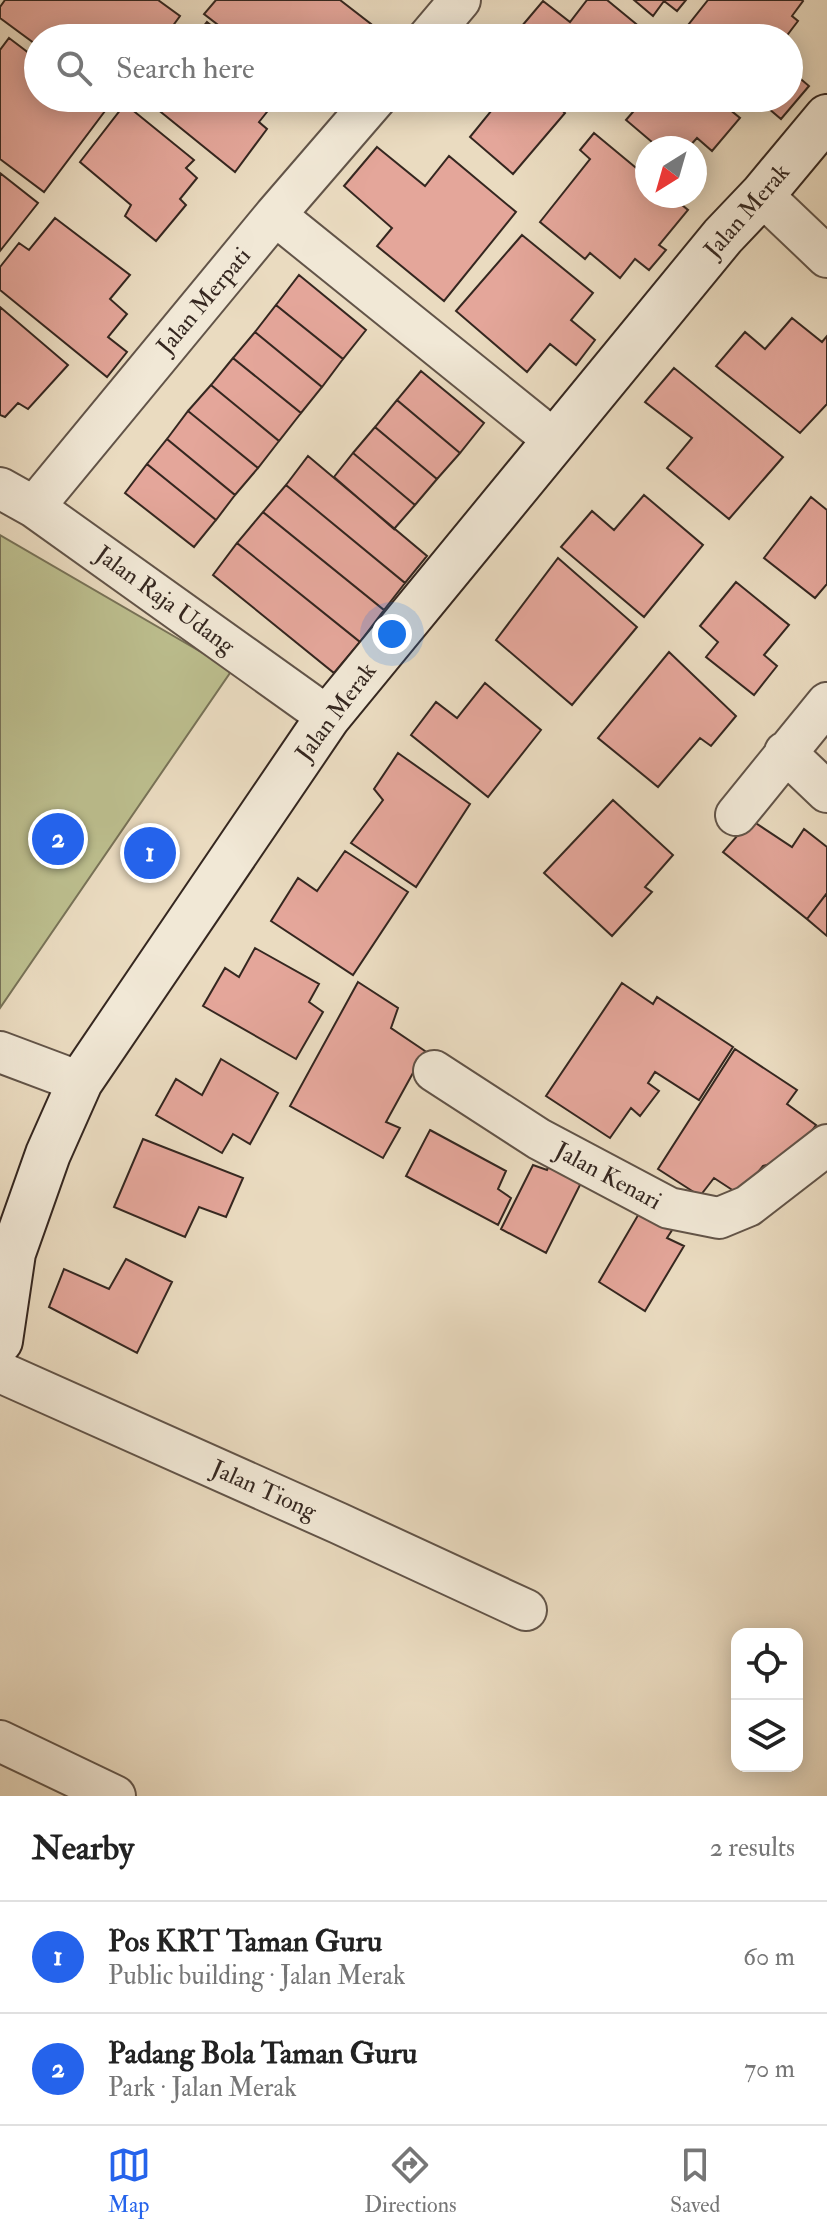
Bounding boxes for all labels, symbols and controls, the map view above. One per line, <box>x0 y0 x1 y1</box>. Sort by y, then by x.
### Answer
search box <box>24 24 803 112</box>
icon: search <box>52 46 96 90</box>
text: Search here <box>116 50 255 87</box>
north arrow <box>635 136 707 208</box>
street label: Jalan Merak <box>697 157 797 266</box>
street label: Jalan Merpati <box>150 241 258 362</box>
street label: Jalan Raja Udang <box>88 538 242 662</box>
your location <box>372 614 412 654</box>
street label: Jalan Merak <box>288 656 383 768</box>
pin: 2 <box>32 809 84 869</box>
pin: 1 <box>124 823 176 883</box>
street label: Jalan Kenari <box>548 1134 667 1217</box>
street label: Jalan Tiong <box>206 1453 323 1527</box>
map controls <box>731 1628 803 1772</box>
button: locate <box>731 1628 803 1700</box>
button: layers <box>731 1700 803 1772</box>
text: Nearby <box>32 1827 134 1870</box>
text: 2 results <box>710 1832 795 1864</box>
text: Pos KRT Taman Guru <box>108 1923 382 1960</box>
text: 1 <box>53 1941 63 1973</box>
text: 60 m <box>743 1941 795 1973</box>
text: Public building · Jalan Merak <box>108 1960 405 1992</box>
text: Padang Bola Taman Guru <box>108 2035 417 2072</box>
text: 2 <box>51 2053 65 2085</box>
text: 70 m <box>744 2053 795 2085</box>
text: Park · Jalan Merak <box>108 2072 297 2104</box>
tab: Map <box>107 2143 151 2219</box>
tab: Directions <box>364 2143 457 2219</box>
tab: Saved <box>670 2143 720 2219</box>

